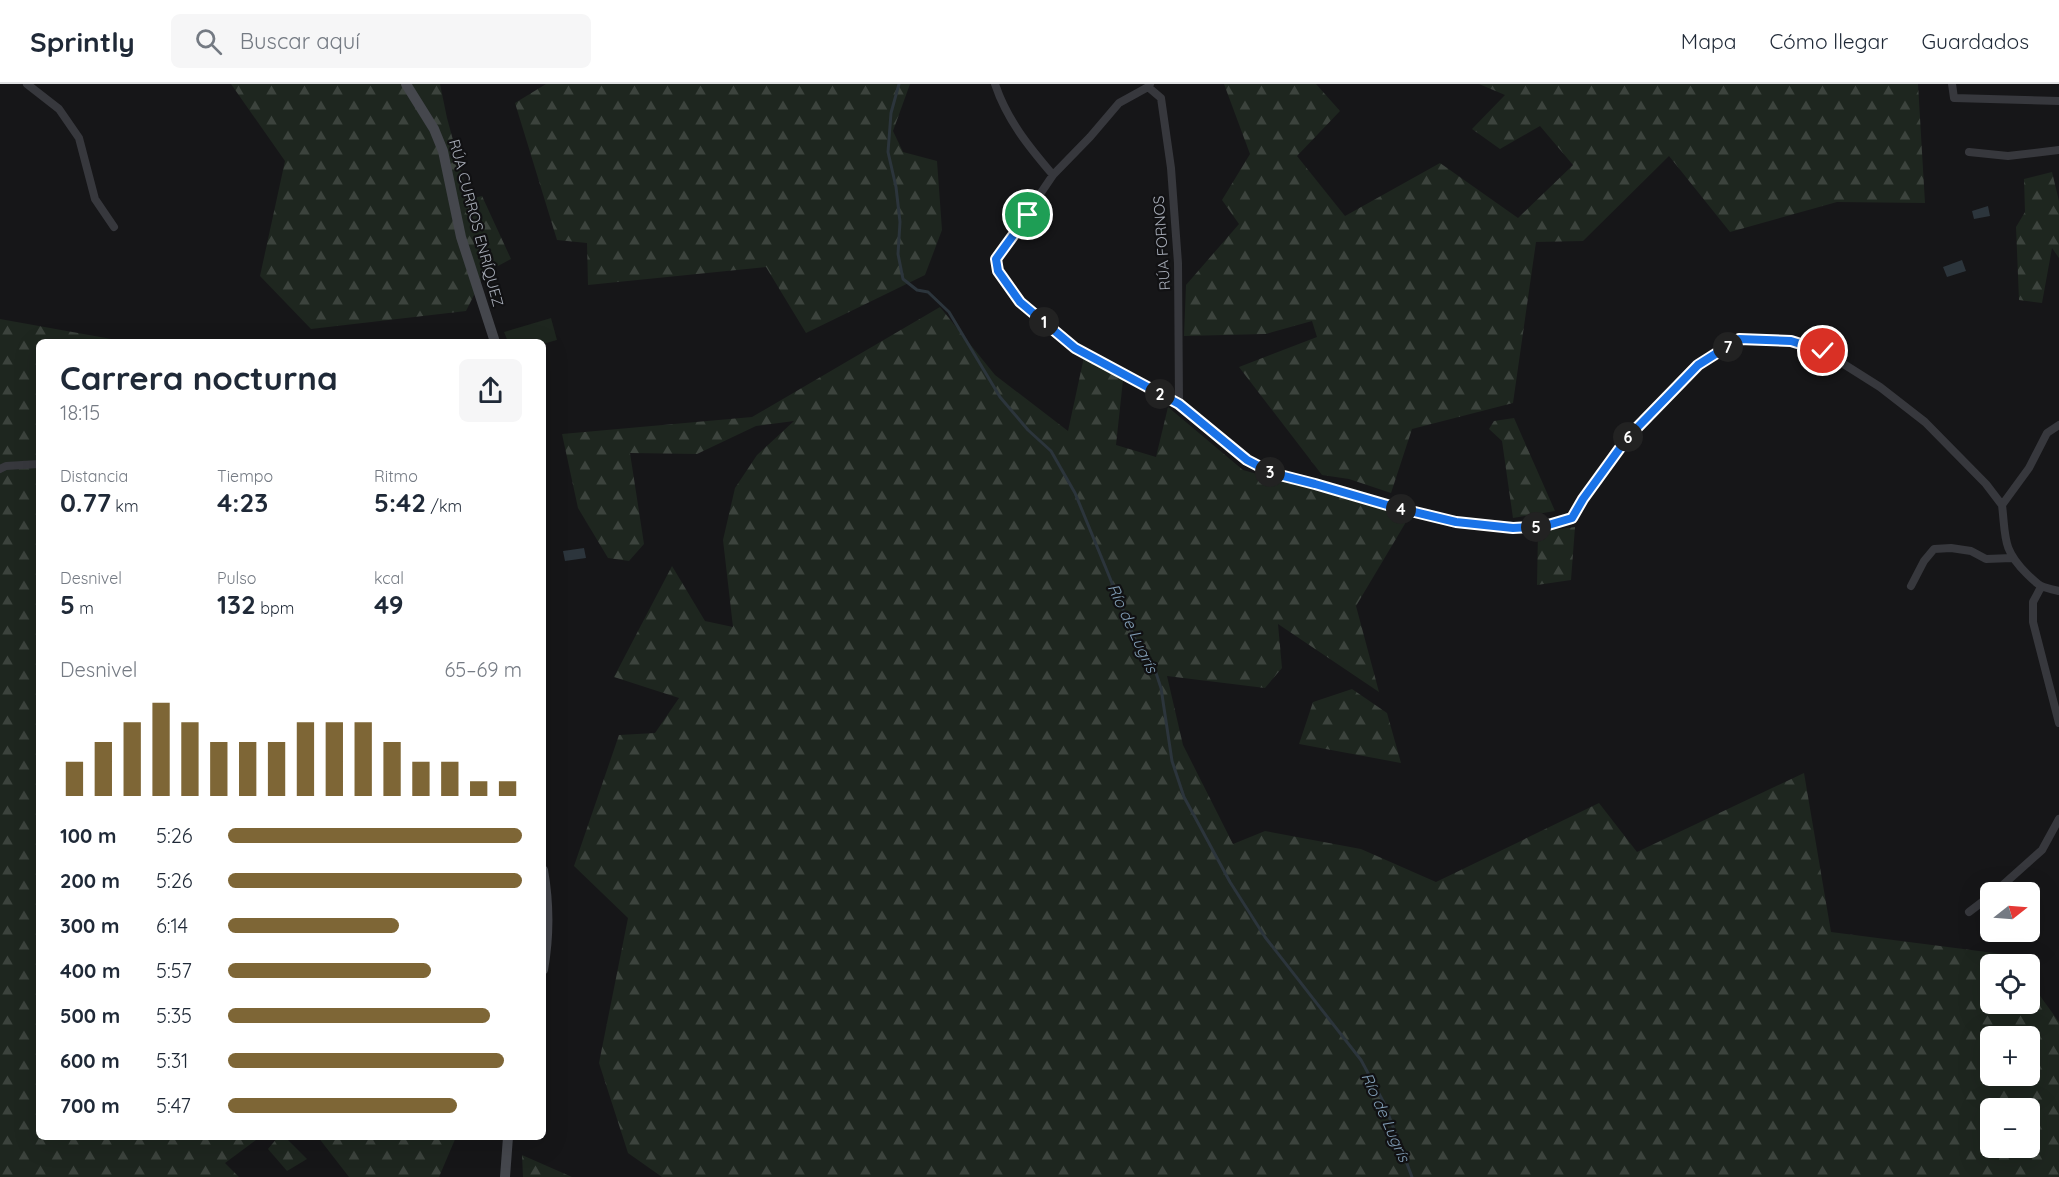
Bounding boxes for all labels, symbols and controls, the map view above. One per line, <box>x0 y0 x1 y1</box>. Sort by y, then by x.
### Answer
search box <box>171 14 591 68</box>
text: Sprintly <box>30 24 135 59</box>
icon: search <box>192 25 225 58</box>
text: Buscar aquí <box>240 27 360 55</box>
text: Mapa <box>1681 28 1736 54</box>
text: Cómo llegar <box>1769 28 1888 54</box>
text: Guardados <box>1921 28 2029 54</box>
street label: RÚA CURROS ENRÍQUEZ <box>445 137 508 309</box>
pin <box>1002 189 1053 240</box>
street label: RÚA FORNOS <box>1149 195 1174 291</box>
icon: arrive <box>1011 198 1044 231</box>
pin: 1 <box>1029 307 1059 337</box>
text: 1 <box>1041 312 1047 332</box>
pin <box>1797 325 1848 376</box>
pin: 7 <box>1713 332 1743 362</box>
icon: check <box>1806 334 1839 367</box>
text: 7 <box>1724 337 1732 357</box>
text: Carrera nocturna <box>60 357 338 398</box>
button: share <box>459 359 522 422</box>
pin: 2 <box>1145 379 1175 409</box>
text: 2 <box>1155 384 1165 404</box>
text: 18:15 <box>60 400 100 425</box>
pin: 6 <box>1613 422 1643 452</box>
text: 6 <box>1624 427 1632 447</box>
pin: 3 <box>1255 457 1285 487</box>
text: 3 <box>1266 462 1274 482</box>
text: Distancia <box>60 466 128 486</box>
text: Tiempo <box>217 466 273 486</box>
text: Ritmo <box>374 466 418 486</box>
text: 0.77 <box>60 486 111 519</box>
text: 4:23 <box>217 486 268 519</box>
text: 5:42 <box>374 486 426 519</box>
pin: 4 <box>1386 494 1416 524</box>
text: km <box>111 496 139 516</box>
text: /km <box>426 496 462 516</box>
text: 4 <box>1396 499 1406 519</box>
pin: 5 <box>1521 512 1551 542</box>
text: 5 <box>1531 517 1541 537</box>
text: Desnivel <box>60 568 122 588</box>
text: Pulso <box>217 568 256 588</box>
text: kcal <box>374 568 404 588</box>
water label: Río de Lugrís <box>1104 580 1163 677</box>
text: 5 <box>60 588 75 621</box>
text: 132 <box>217 588 256 621</box>
text: 49 <box>374 588 404 621</box>
text: m <box>75 598 94 618</box>
text: bpm <box>256 598 294 618</box>
text: Desnivel <box>60 657 137 682</box>
text: 65–69 m <box>445 657 522 682</box>
text: 100 m <box>60 823 116 848</box>
text: 5:26 <box>156 823 192 848</box>
text: 200 m <box>60 868 120 893</box>
text: 5:26 <box>156 868 192 893</box>
north arrow <box>1980 882 2040 942</box>
map controls <box>1980 882 2040 1158</box>
text: 300 m <box>60 913 119 938</box>
text: 6:14 <box>156 913 188 938</box>
button: locate <box>1980 954 2040 1014</box>
text: 400 m <box>60 958 120 983</box>
text: 5:57 <box>156 958 192 983</box>
text: 500 m <box>60 1003 120 1028</box>
text: 5:35 <box>156 1003 192 1028</box>
button: + <box>1980 1026 2040 1086</box>
text: 600 m <box>60 1048 120 1073</box>
text: 5:31 <box>156 1048 189 1073</box>
water label: Río de Lugrís <box>1357 1069 1415 1166</box>
text: 700 m <box>60 1093 120 1118</box>
text: 5:47 <box>156 1093 191 1118</box>
button: − <box>1980 1098 2040 1158</box>

